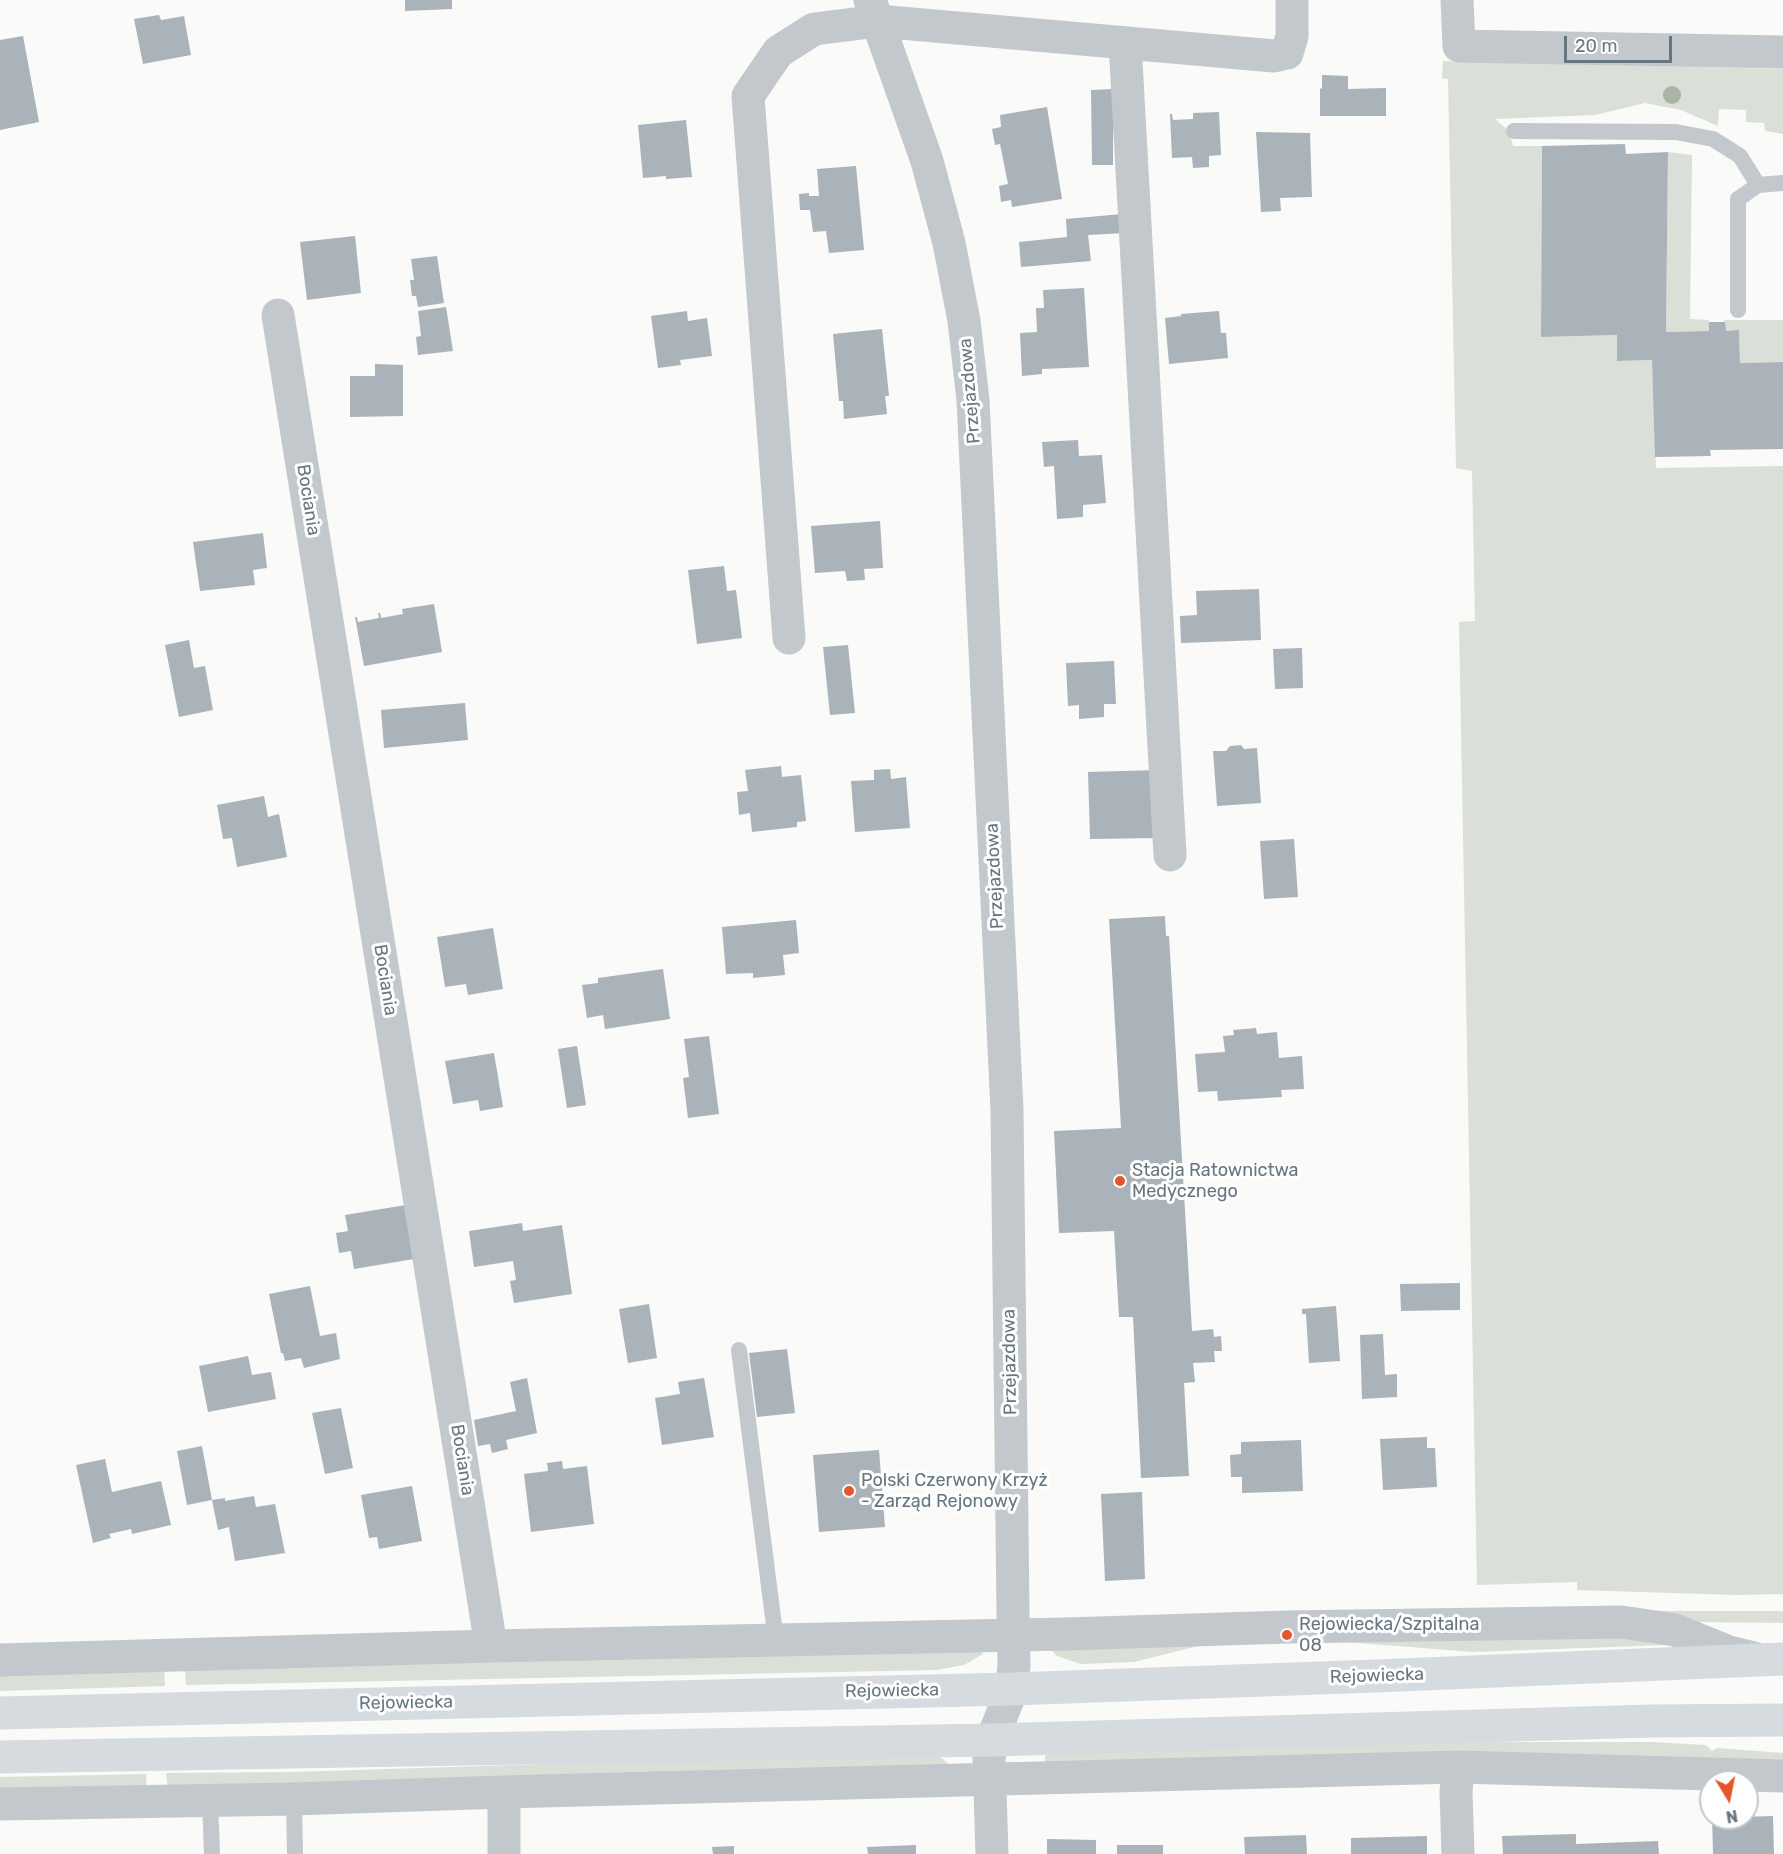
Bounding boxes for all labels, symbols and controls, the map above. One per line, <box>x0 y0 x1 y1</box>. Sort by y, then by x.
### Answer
scale bar <box>1567 24 1675 62</box>
text: 20 m <box>1575 35 1617 57</box>
street label: Przejazdowa <box>955 337 985 445</box>
street label: Bociania <box>292 463 324 537</box>
street label: Przejazdowa <box>981 823 1009 929</box>
street label: Bociania <box>369 943 401 1017</box>
place label: Stacja Ratownictwa Medycznego <box>1132 1160 1299 1202</box>
marker: Stacja Ratownictwa Medycznego <box>1113 1174 1127 1188</box>
street label: Przejazdowa <box>998 1309 1022 1415</box>
street label: Bociania <box>446 1423 478 1497</box>
place label: Polski Czerwony Krzyż - Zarząd Rejonowy <box>861 1470 1048 1512</box>
marker: Polski Czerwony Krzyż - Zarząd Rejonowy <box>842 1484 856 1498</box>
place label: Rejowiecka/Szpitalna 08 <box>1299 1614 1479 1656</box>
marker: Rejowiecka/Szpitalna 08 <box>1280 1628 1294 1642</box>
street label: Rejowiecka <box>1330 1664 1424 1688</box>
street label: Rejowiecka <box>845 1679 939 1703</box>
street label: Rejowiecka <box>359 1691 453 1715</box>
north arrow <box>1699 1770 1759 1830</box>
text: N <box>1725 1806 1739 1827</box>

